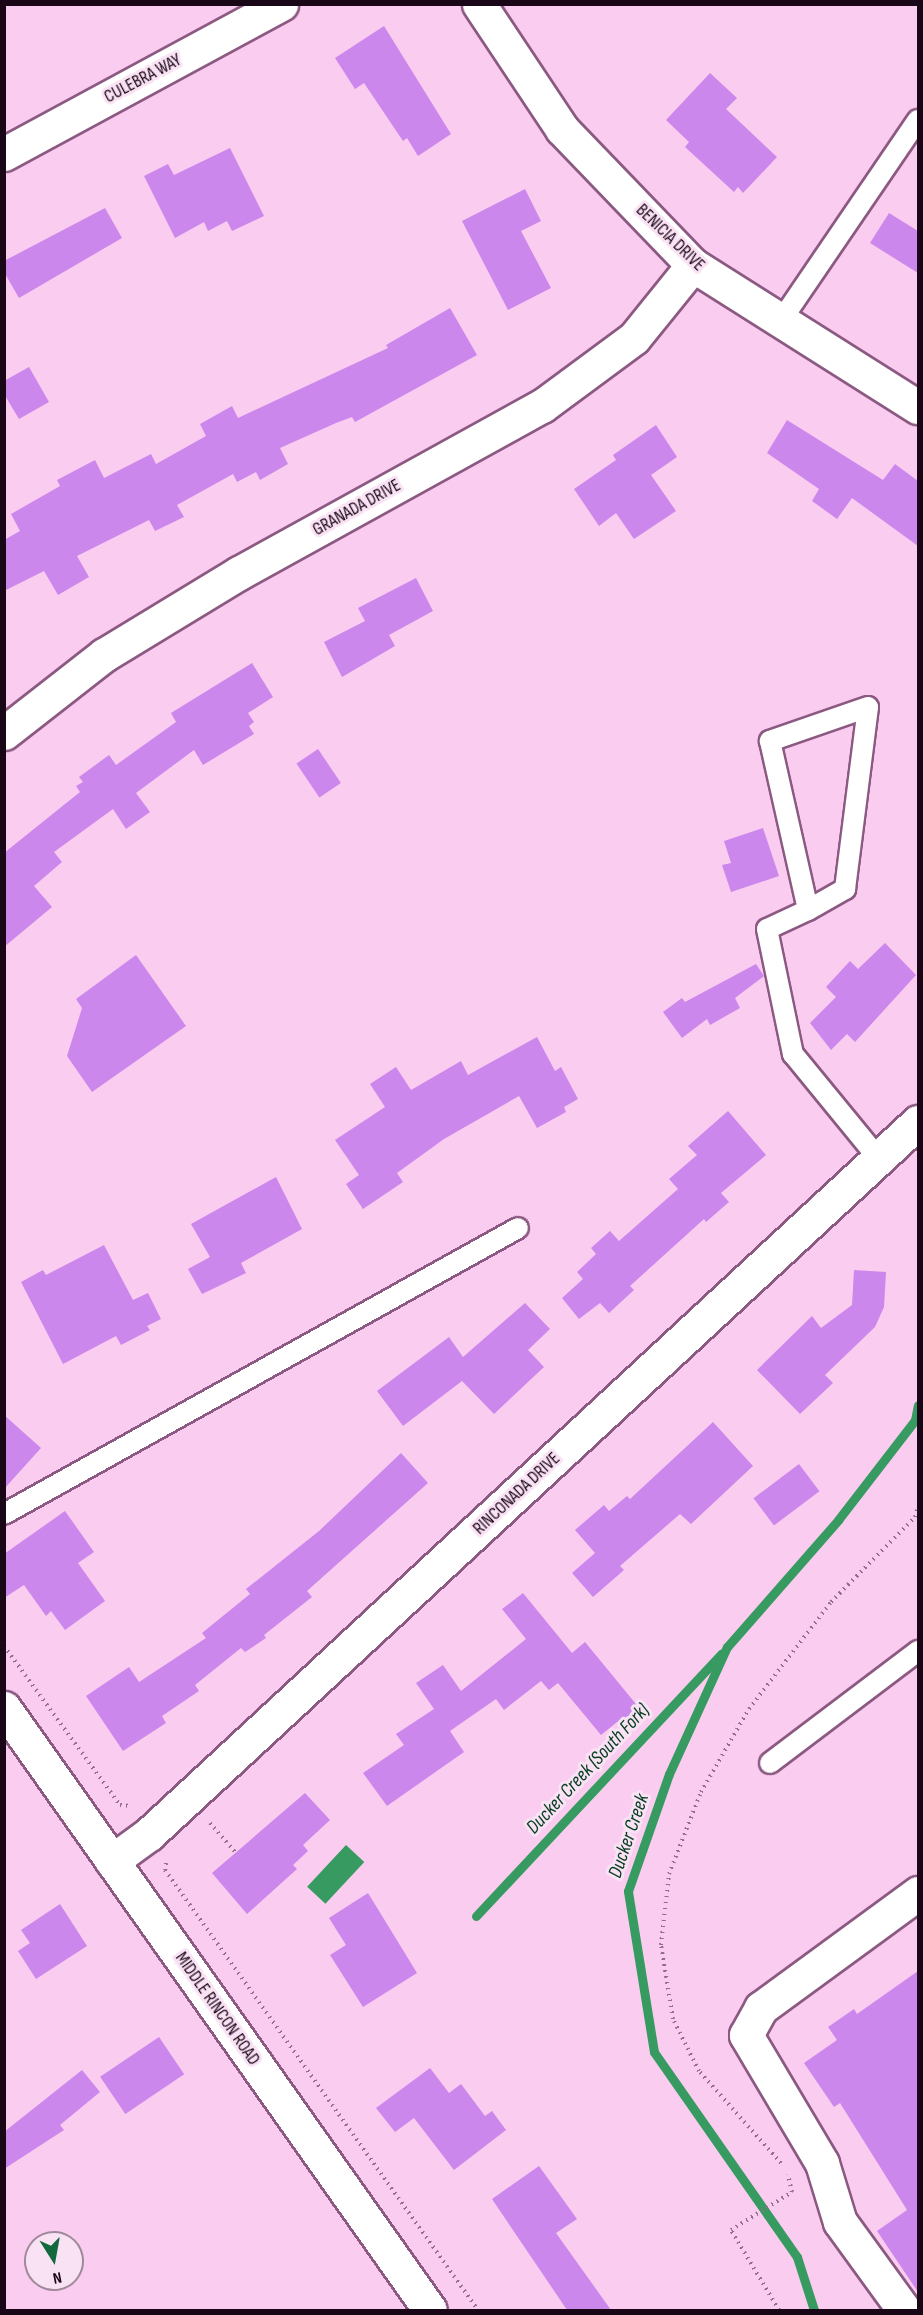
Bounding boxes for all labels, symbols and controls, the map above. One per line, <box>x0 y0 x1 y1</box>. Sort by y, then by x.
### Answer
street label: CULEBRA WAY <box>101 50 185 108</box>
street label: BENICIA DRIVE <box>631 200 709 276</box>
street label: GRANADA DRIVE <box>309 475 405 541</box>
street label: RINCONADA DRIVE <box>469 1448 565 1540</box>
water label: Ducker Creek (South Fork) <box>521 1699 655 1839</box>
water label: Ducker Creek <box>603 1791 655 1881</box>
street label: MIDDLE RINCON ROAD <box>170 1948 264 2070</box>
north arrow <box>24 2231 84 2291</box>
text: N <box>51 2267 63 2287</box>

